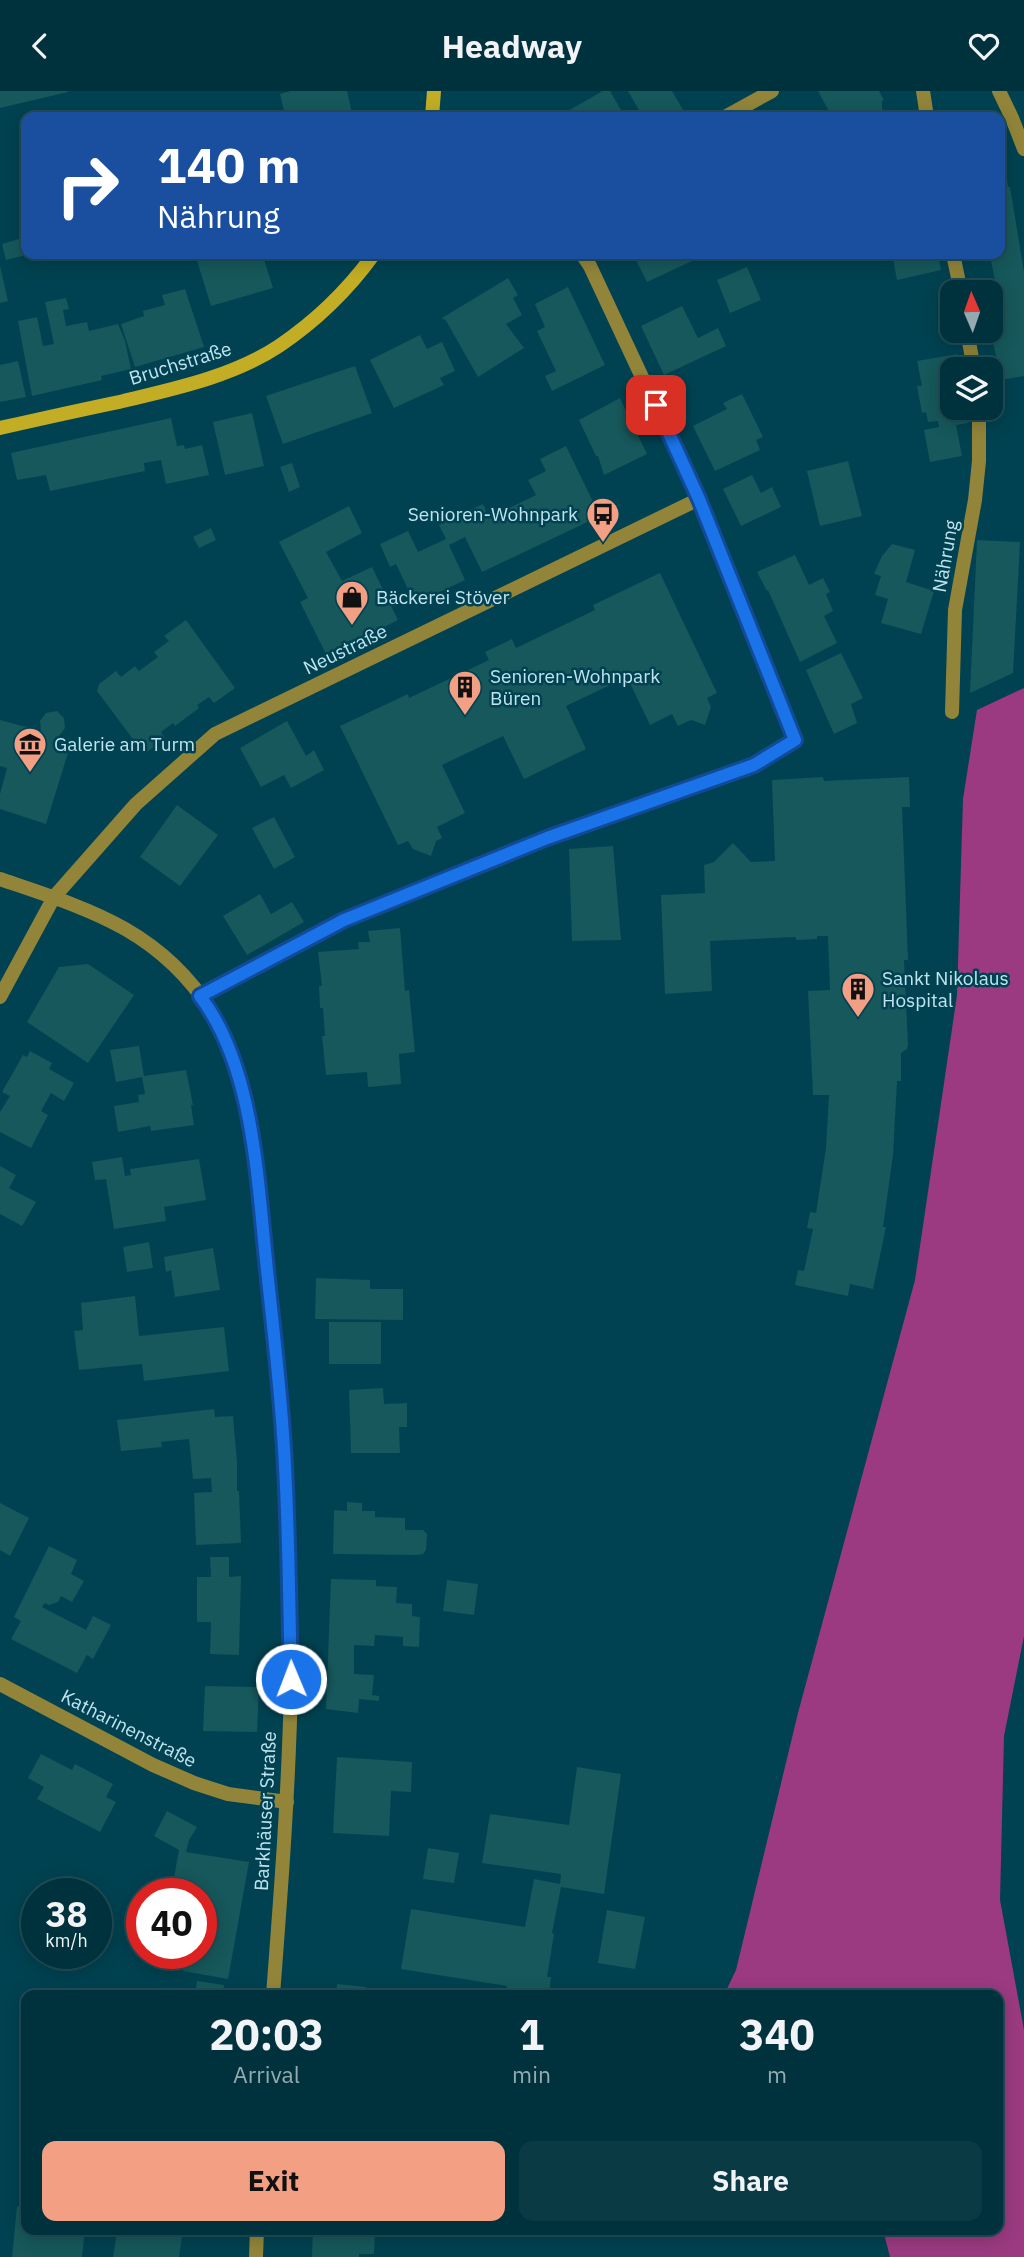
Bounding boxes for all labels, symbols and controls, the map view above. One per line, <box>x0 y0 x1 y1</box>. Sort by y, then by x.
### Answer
text: Headway <box>442 25 582 67</box>
icon: back <box>21 27 59 65</box>
icon: heart <box>965 27 1003 65</box>
text: 140 m <box>157 133 301 196</box>
icon: right <box>42 140 133 231</box>
text: Nährung <box>157 195 280 237</box>
north arrow <box>940 280 1003 343</box>
map controls <box>940 280 1003 420</box>
street label: Bruchstraße <box>126 336 234 390</box>
button: layers <box>940 357 1003 420</box>
pin <box>626 375 686 435</box>
icon: arrive <box>637 386 675 424</box>
bus stop icon: Senioren-Wohnpark <box>584 495 622 544</box>
place label: Senioren-Wohnpark <box>408 502 578 526</box>
street label: Nährung <box>927 518 963 594</box>
shop icon: Bäckerei Stöver <box>333 578 371 627</box>
place label: Bäckerei Stöver <box>376 585 510 609</box>
street label: Neustraße <box>299 618 391 680</box>
place label: Senioren-Wohnpark Büren <box>490 664 660 710</box>
building icon: Senioren-Wohnpark Büren <box>446 668 484 717</box>
museum icon: Galerie am Turm <box>11 725 49 774</box>
place label: Galerie am Turm <box>54 732 195 756</box>
place label: Sankt Nikolaus Hospital <box>882 966 1009 1012</box>
building icon: Sankt Nikolaus Hospital <box>839 970 877 1019</box>
position arrow <box>254 1642 328 1716</box>
street label: Katharinenstraße <box>57 1684 201 1772</box>
street label: Barkhäuser Straße <box>249 1731 281 1891</box>
speed limit sign: 40 <box>126 1878 217 1969</box>
text: 38 <box>45 1891 88 1937</box>
text: km/h <box>45 1929 88 1952</box>
text: 20:03 <box>209 2007 324 2062</box>
text: 1 <box>519 2007 544 2062</box>
text: 340 <box>739 2007 815 2062</box>
text: Arrival <box>233 2059 300 2089</box>
text: min <box>512 2059 551 2089</box>
text: m <box>767 2059 787 2089</box>
button: Exit <box>42 2141 505 2221</box>
button: Share <box>519 2141 982 2221</box>

